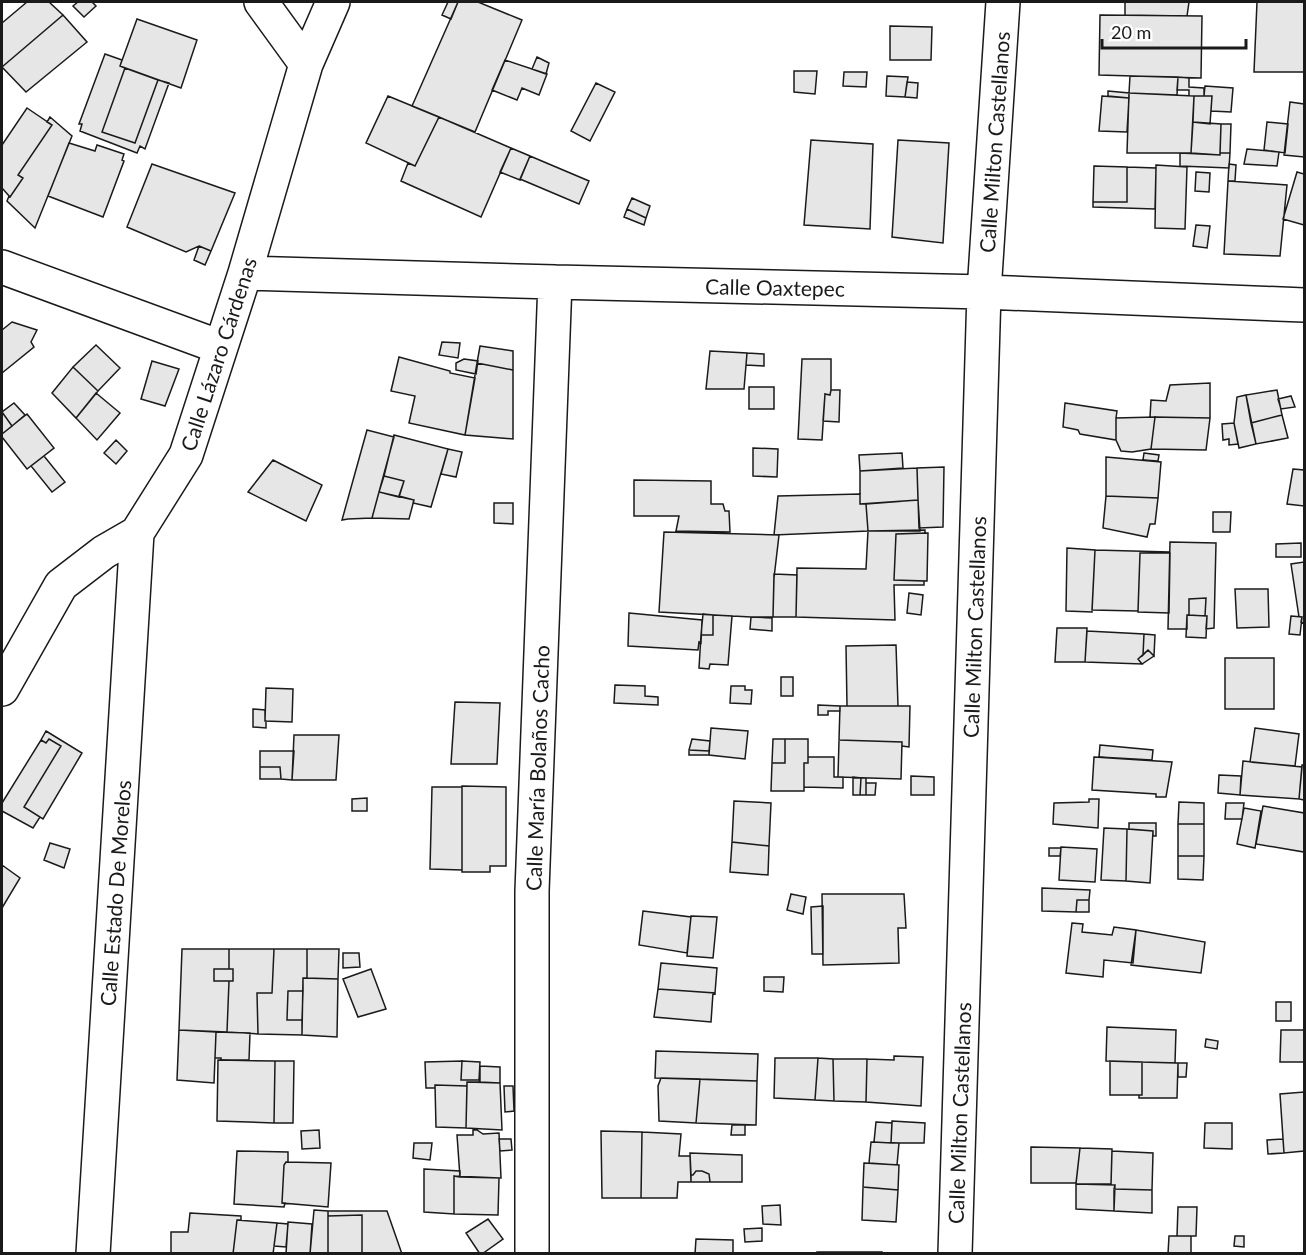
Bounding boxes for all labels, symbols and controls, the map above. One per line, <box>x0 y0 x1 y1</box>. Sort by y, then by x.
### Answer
scale bar <box>1102 12 1246 50</box>
text: 20 m <box>1111 21 1151 43</box>
street label: Calle Milton Castellanos <box>974 30 1014 254</box>
street label: Calle Lázaro Cárdenas <box>175 254 261 454</box>
street label: Calle Oaxtepec <box>705 273 845 301</box>
street label: Calle Milton Castellanos <box>958 516 990 738</box>
street label: Calle María Bolaños Cacho <box>520 645 554 891</box>
street label: Calle Estado De Morelos <box>95 779 135 1007</box>
street label: Calle Milton Castellanos <box>943 1002 975 1224</box>

